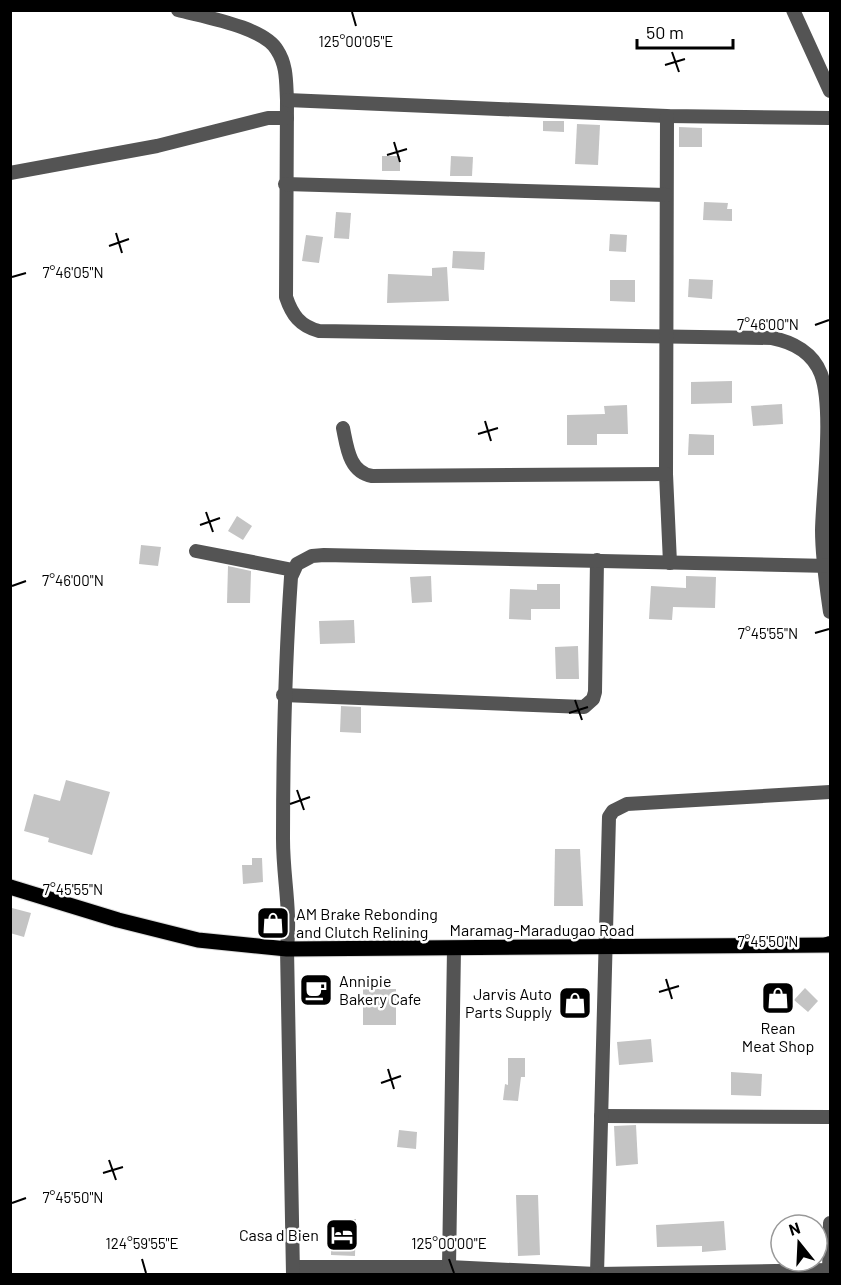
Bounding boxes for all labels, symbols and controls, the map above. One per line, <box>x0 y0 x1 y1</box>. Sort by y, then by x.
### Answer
scale bar <box>637 12 733 50</box>
text: 50 m <box>646 21 684 43</box>
text: 125°00'05"E <box>319 32 393 50</box>
text: 7°46'05"N <box>42 263 104 281</box>
text: 7°46'00"N <box>737 315 799 333</box>
text: 7°46'00"N <box>42 571 104 589</box>
text: 7°45'55"N <box>738 624 798 642</box>
text: 7°45'55"N <box>43 880 103 898</box>
place label: AM Brake Rebonding and Clutch Relining <box>296 904 438 941</box>
shop icon: AM Brake Rebonding and Clutch Relining <box>255 905 291 941</box>
street label: Maramag-Maradugao Road <box>450 920 634 939</box>
text: 7°45'50"N <box>737 932 799 950</box>
place label: Annipie Bakery Cafe <box>339 971 421 1008</box>
cafe icon: Annipie Bakery Cafe <box>298 972 334 1008</box>
shop icon: Rean Meat Shop <box>760 980 796 1016</box>
place label: Jarvis Auto Parts Supply <box>465 984 553 1021</box>
shop icon: Jarvis Auto Parts Supply <box>557 985 593 1021</box>
place label: Rean Meat Shop <box>742 1018 814 1055</box>
text: 7°45'50"N <box>42 1188 104 1206</box>
north arrow <box>769 1213 829 1273</box>
hotel icon: Casa d Bien <box>324 1217 360 1253</box>
text: N <box>786 1218 802 1239</box>
place label: Casa d Bien <box>239 1225 319 1244</box>
text: 124°59'55"E <box>105 1234 179 1252</box>
text: 125°00'00"E <box>411 1234 487 1252</box>

